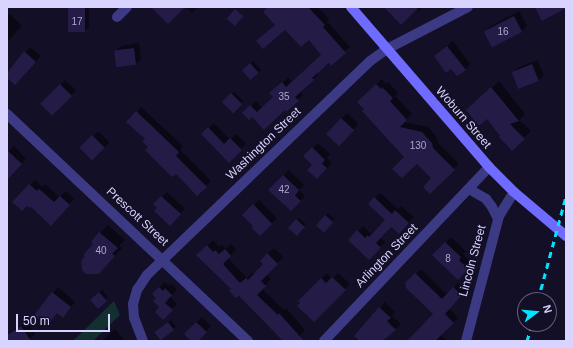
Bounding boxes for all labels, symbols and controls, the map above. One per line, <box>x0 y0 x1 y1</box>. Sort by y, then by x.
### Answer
house number: 17 <box>71 16 83 28</box>
house number: 16 <box>497 26 509 38</box>
street label: Woburn Street <box>432 84 494 152</box>
house number: 35 <box>278 91 290 103</box>
street label: Washington Street <box>224 105 304 183</box>
house number: 130 <box>410 140 426 152</box>
house number: 42 <box>278 184 290 196</box>
street label: Prescott Street <box>103 185 171 249</box>
street label: Arlington Street <box>353 221 421 291</box>
street label: Lincoln Street <box>457 224 489 298</box>
house number: 40 <box>95 245 107 257</box>
house number: 8 <box>445 253 451 265</box>
north arrow <box>517 292 557 332</box>
text: N <box>541 303 554 314</box>
scale bar <box>18 306 112 332</box>
text: 50 m <box>23 314 50 328</box>

